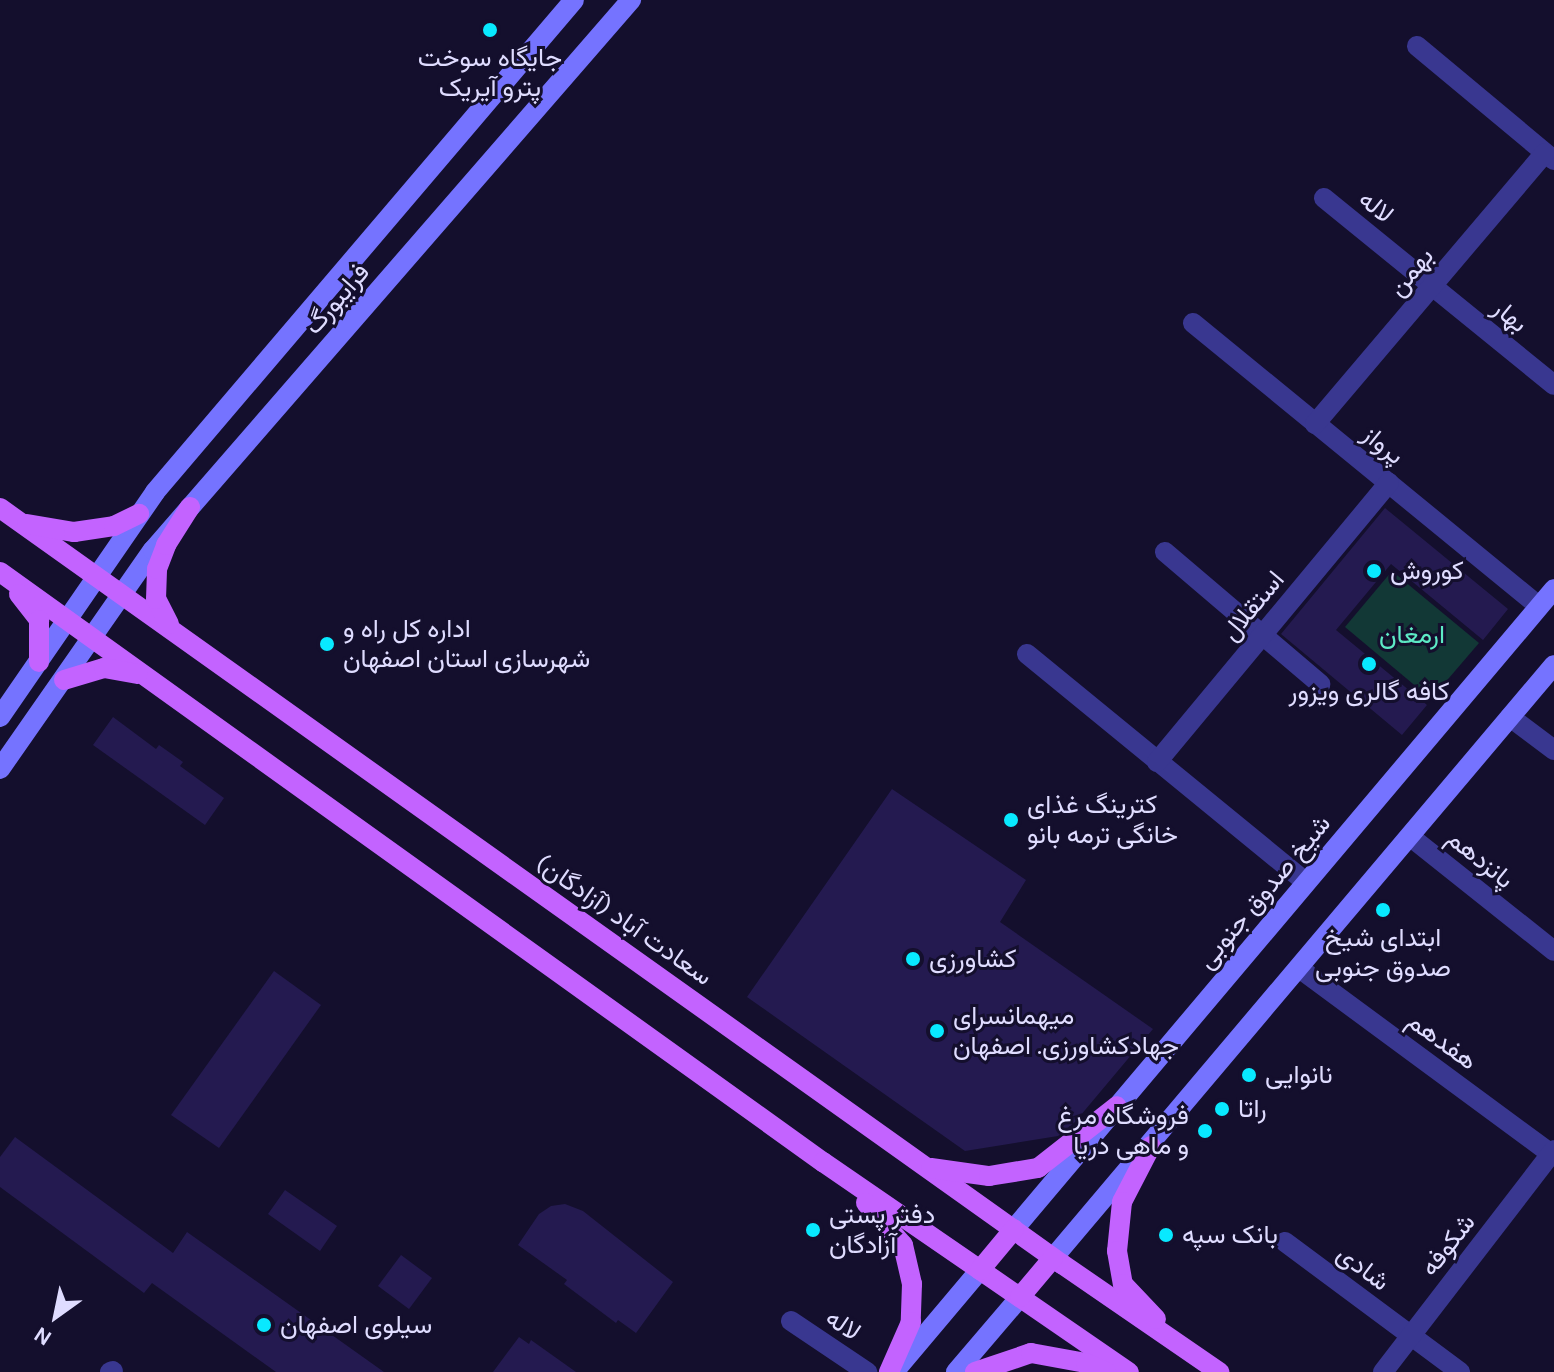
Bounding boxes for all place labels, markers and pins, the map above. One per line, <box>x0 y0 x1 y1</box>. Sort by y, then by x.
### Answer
marker: جایگاه سوخت پترو آیریک <box>481 21 499 39</box>
place label: جایگاه سوخت پترو آیریک <box>418 42 562 104</box>
place label: کوروش <box>1390 555 1464 587</box>
marker: کوروش <box>1365 562 1383 580</box>
place label: اداره کل راه و شهرسازی استان اصفهان <box>343 613 590 674</box>
marker: اداره کل راه و شهرسازی استان اصفهان <box>318 635 336 653</box>
marker: کافه گالری ویزور <box>1360 655 1378 673</box>
place label: کافه گالری ویزور <box>1289 676 1449 708</box>
place label: کترینگ غذای خانگی ترمه بانو <box>1027 789 1178 850</box>
marker: کترینگ غذای خانگی ترمه بانو <box>1002 811 1020 829</box>
marker: ابتدای شیخ صدوق جنوبی <box>1374 901 1392 919</box>
place label: ابتدای شیخ صدوق جنوبی <box>1315 922 1451 984</box>
place label: کشاورزی <box>929 943 1017 975</box>
marker: کشاورزی <box>904 950 922 968</box>
place label: میهمانسرای جهادکشاورزی. اصفهان <box>953 1000 1179 1062</box>
marker: میهمانسرای جهادکشاورزی. اصفهان <box>928 1022 946 1040</box>
place label: نانوایی <box>1265 1059 1333 1091</box>
marker: نانوایی <box>1240 1066 1258 1084</box>
place label: راتا <box>1238 1093 1267 1125</box>
place label: فروشگاه مرغ و ماهی دریا <box>1057 1100 1189 1162</box>
marker: راتا <box>1213 1100 1231 1118</box>
marker: فروشگاه مرغ و ماهی دریا <box>1196 1122 1214 1140</box>
place label: دفتر پستی آزادگان <box>829 1199 935 1260</box>
place label: بانک سپه <box>1182 1219 1278 1251</box>
marker: دفتر پستی آزادگان <box>804 1221 822 1239</box>
marker: بانک سپه <box>1157 1226 1175 1244</box>
place label: سیلوی اصفهان <box>280 1309 432 1341</box>
marker: سیلوی اصفهان <box>255 1316 273 1334</box>

